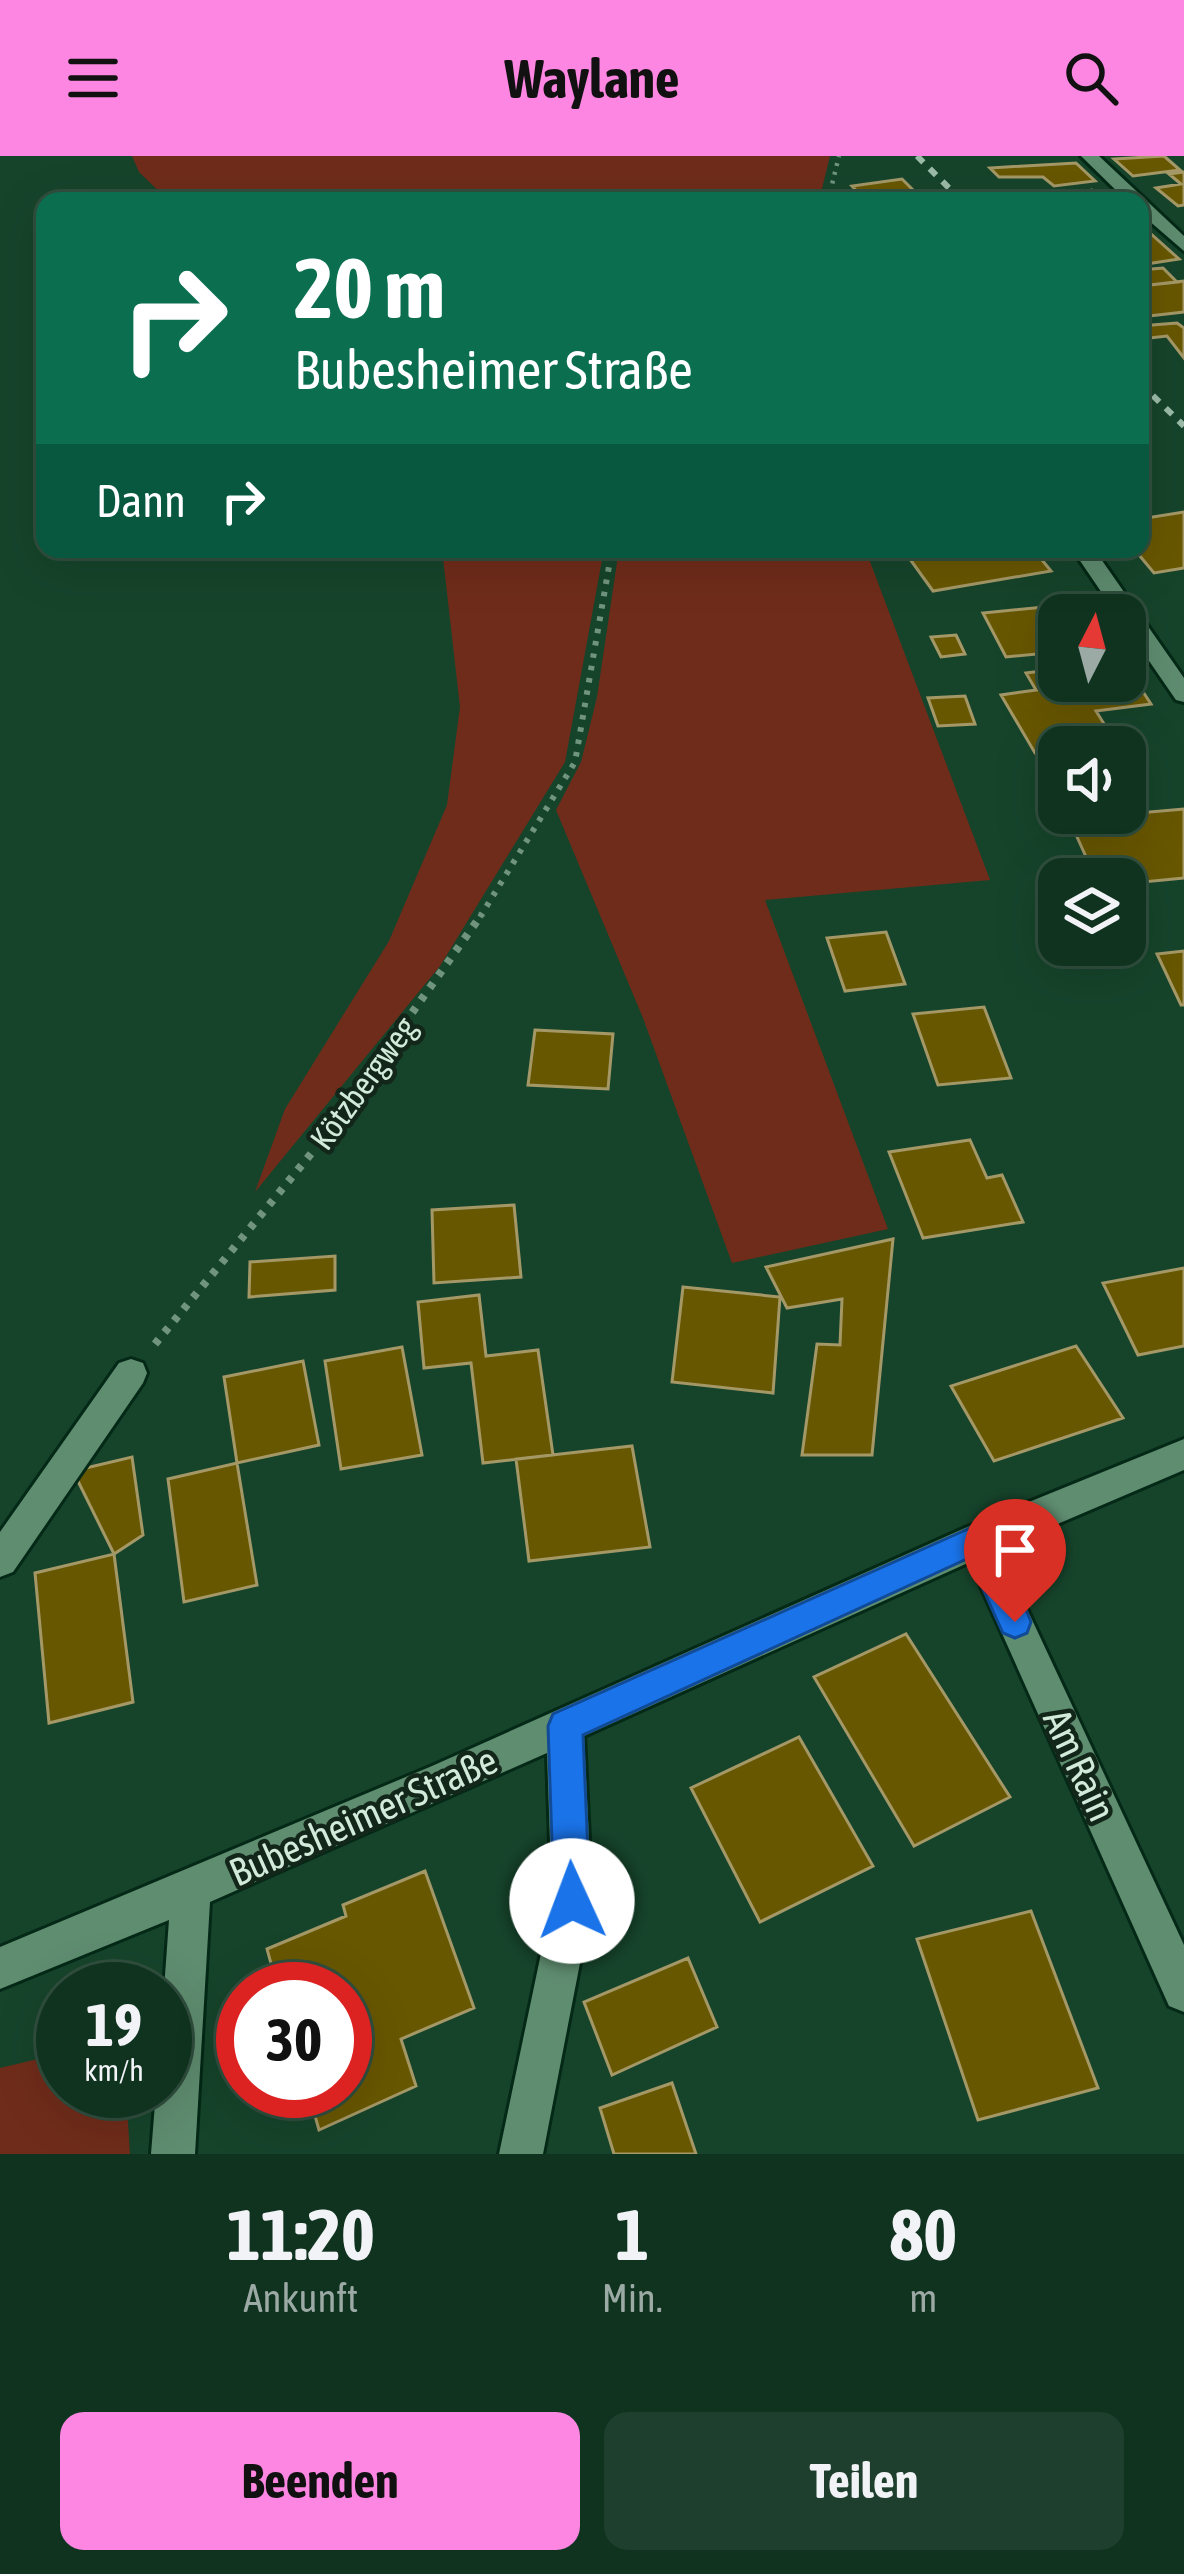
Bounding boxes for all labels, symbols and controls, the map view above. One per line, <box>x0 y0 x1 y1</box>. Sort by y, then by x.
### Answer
icon: menu <box>60 45 126 111</box>
icon: search <box>1058 45 1124 111</box>
text: Waylane <box>504 48 680 109</box>
icon: right <box>96 240 252 396</box>
text: 20 m <box>294 240 445 336</box>
text: Bubesheimer Straße <box>294 339 693 400</box>
icon: right <box>210 468 276 534</box>
text: Dann <box>96 475 186 527</box>
north arrow <box>1038 594 1146 702</box>
map controls <box>1038 594 1146 966</box>
button: sound <box>1038 726 1146 834</box>
button: layers <box>1038 858 1146 966</box>
street label: Kötzbergweg <box>302 1009 424 1157</box>
pin <box>964 1499 1066 1622</box>
icon: arrive <box>982 1517 1048 1583</box>
street label: Am Rain <box>1035 1702 1125 1828</box>
street label: Bubesheimer Straße <box>222 1737 504 1895</box>
position arrow <box>509 1838 635 1964</box>
speed limit sign: 30 <box>216 1962 372 2118</box>
text: 19 <box>86 1990 142 2059</box>
text: km/h <box>84 2053 144 2087</box>
text: 11:20 <box>227 2193 375 2275</box>
text: 1 <box>615 2193 649 2275</box>
text: 80 <box>890 2193 957 2275</box>
text: Ankunft <box>243 2276 358 2320</box>
text: Min. <box>602 2276 663 2320</box>
text: m <box>909 2276 937 2320</box>
button: Beenden <box>60 2412 580 2550</box>
button: Teilen <box>604 2412 1124 2550</box>

